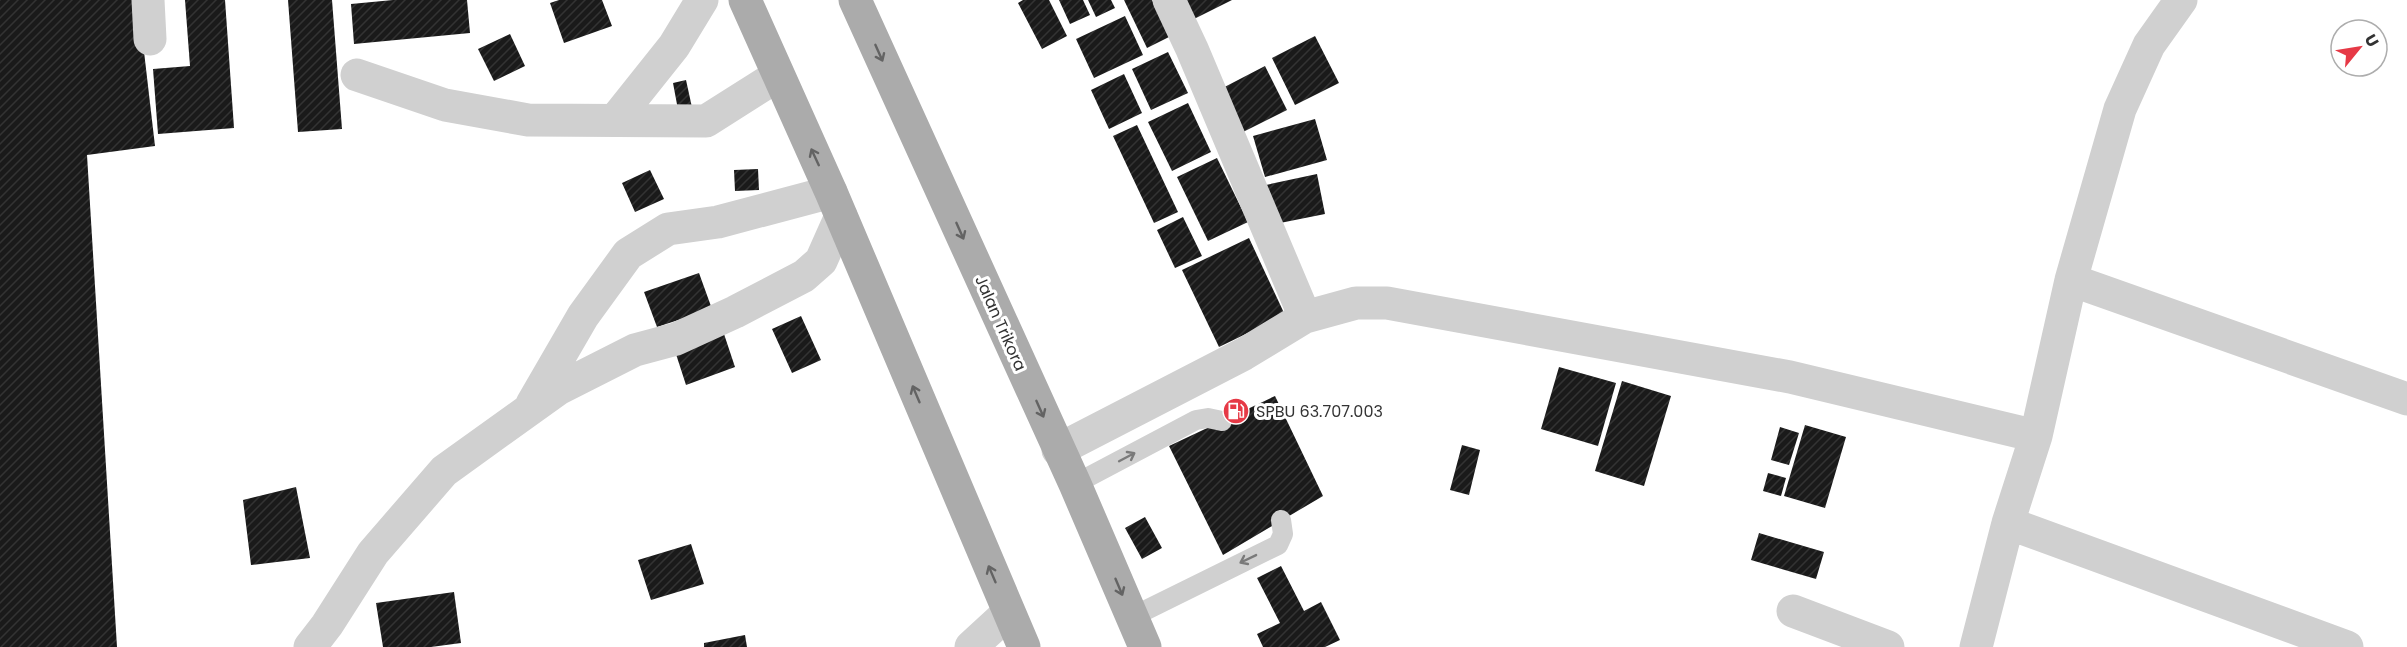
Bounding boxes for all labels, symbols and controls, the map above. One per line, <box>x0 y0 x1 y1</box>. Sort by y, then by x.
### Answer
north arrow <box>2329 18 2389 78</box>
text: U <box>2359 30 2384 51</box>
one-way arrow <box>874 44 885 62</box>
one-way arrow <box>808 149 820 167</box>
one-way arrow <box>955 221 966 240</box>
street label: Jalan Trikora <box>969 272 1032 375</box>
one-way arrow <box>910 386 921 404</box>
fuel station icon: SPBU 63.707.003 <box>1221 396 1251 426</box>
one-way arrow <box>1035 400 1046 418</box>
place label: SPBU 63.707.003 <box>1256 400 1383 423</box>
one-way arrow <box>1117 451 1135 462</box>
one-way arrow <box>1240 554 1258 566</box>
one-way arrow <box>986 565 997 584</box>
one-way arrow <box>1114 577 1125 595</box>

